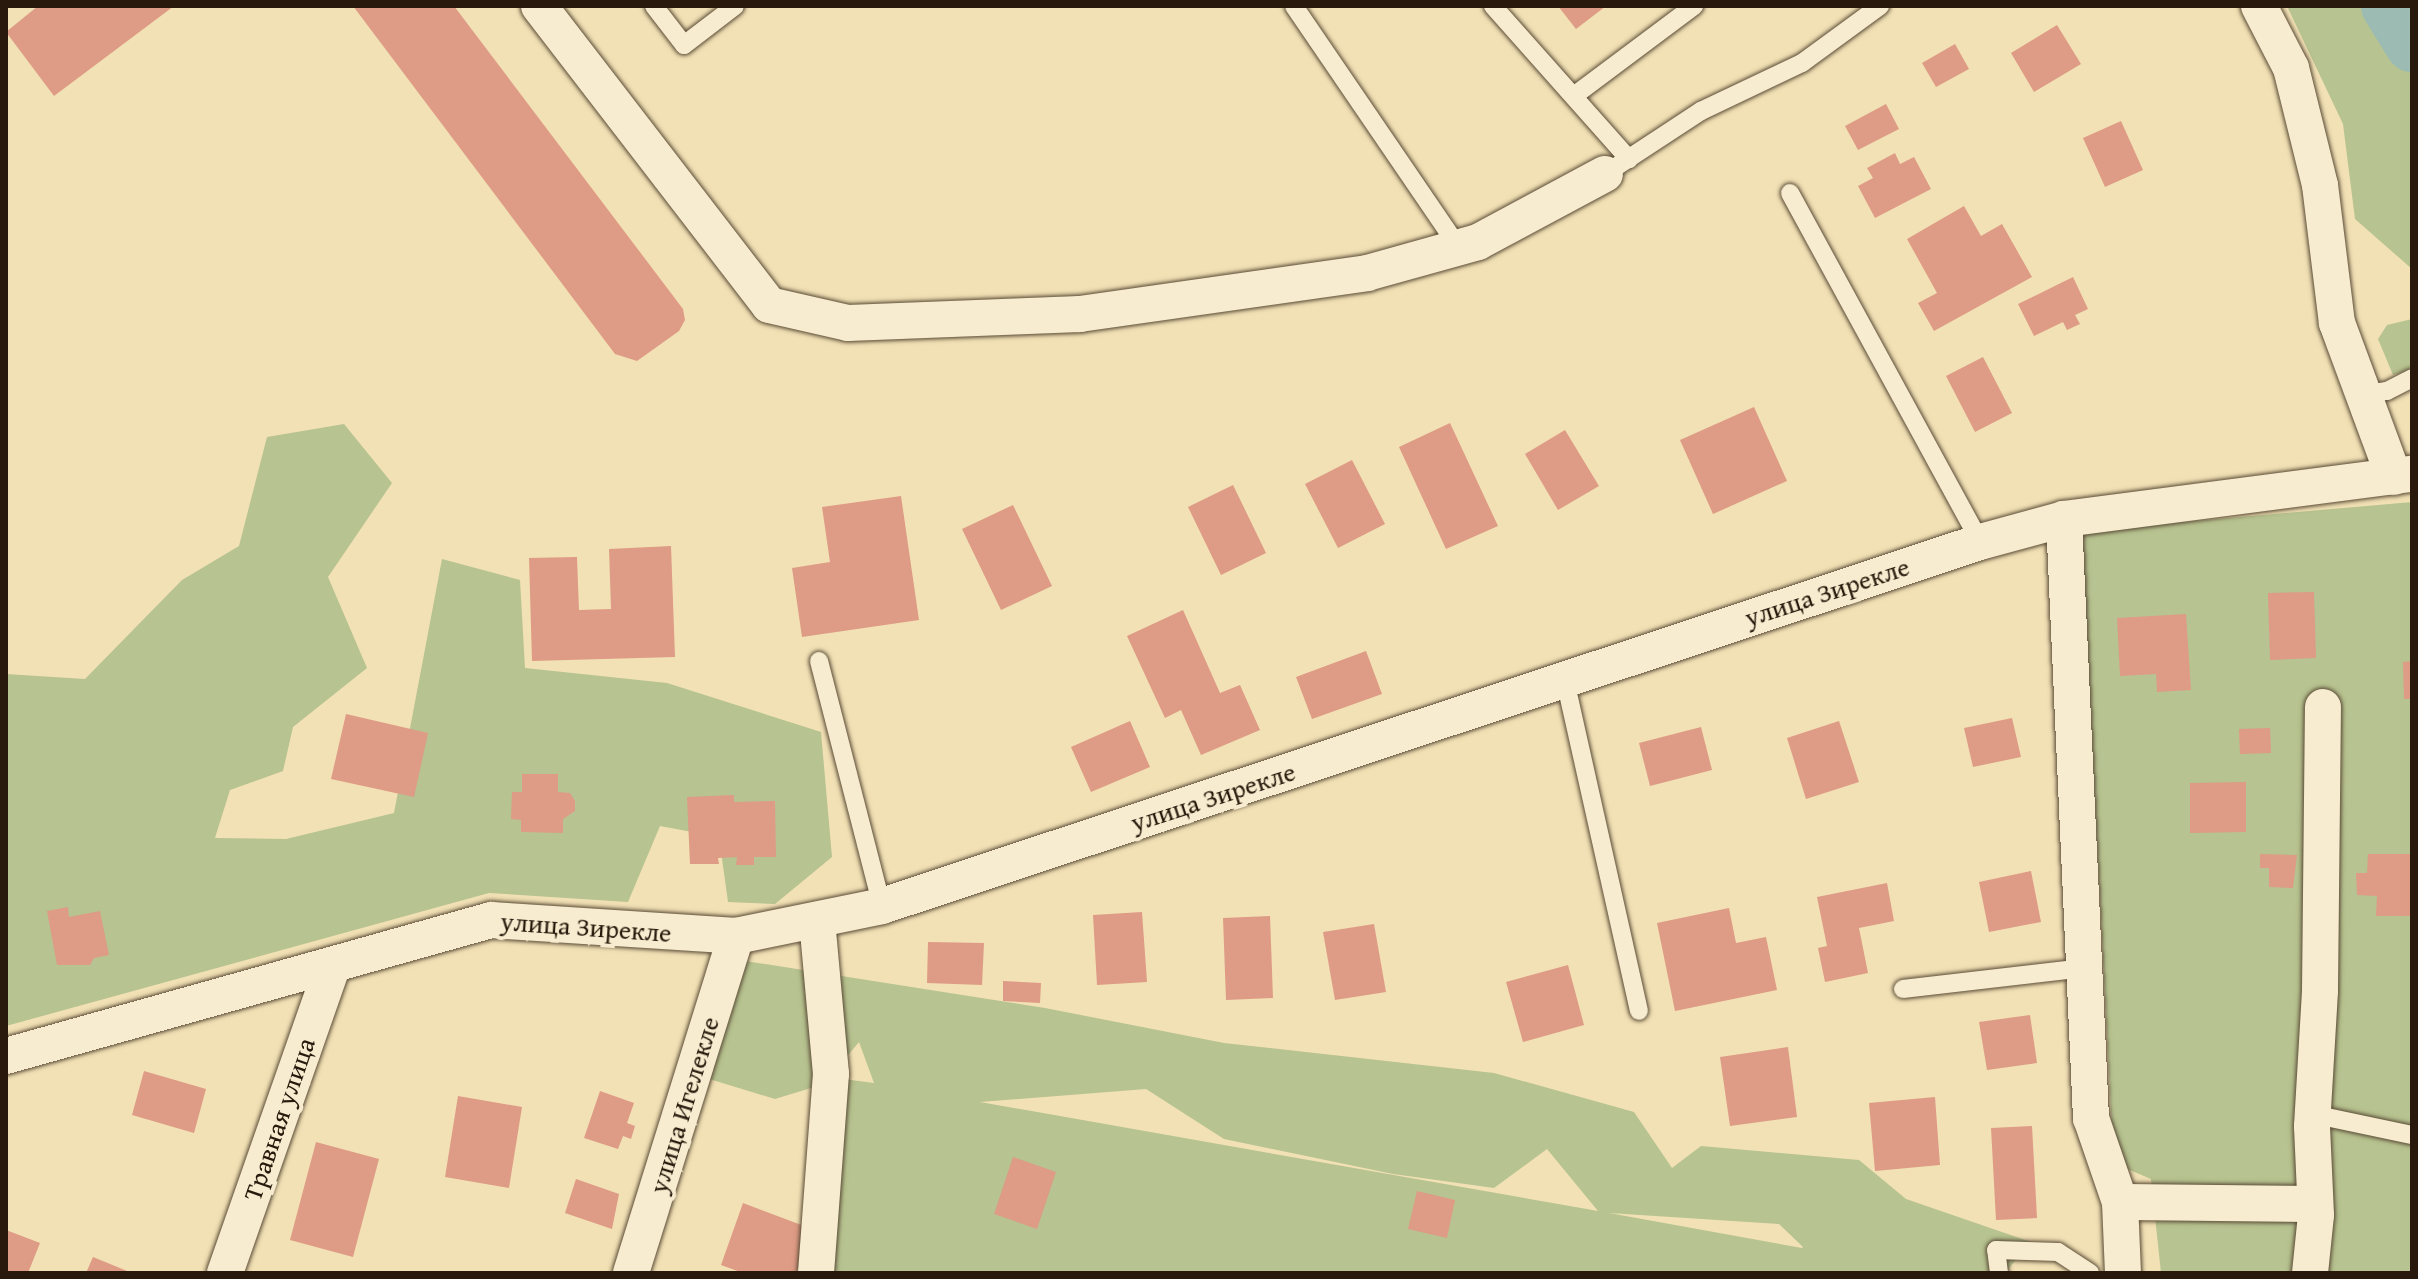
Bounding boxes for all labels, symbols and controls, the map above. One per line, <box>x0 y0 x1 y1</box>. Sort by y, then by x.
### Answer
street label: улица Зирекле <box>1741 551 1913 633</box>
street label: улица Зирекле <box>1127 756 1299 838</box>
street label: улица Зирекле <box>500 905 672 949</box>
street label: улица Игелекле <box>642 1013 726 1197</box>
street label: Травная улица <box>237 1033 321 1205</box>

